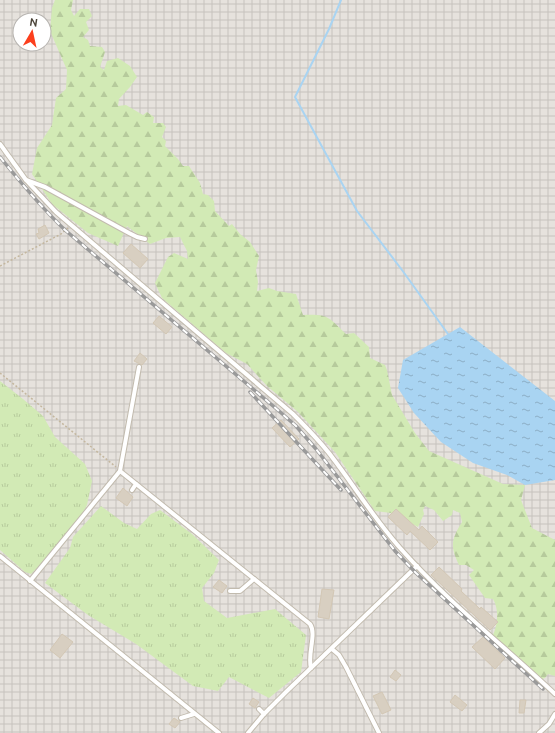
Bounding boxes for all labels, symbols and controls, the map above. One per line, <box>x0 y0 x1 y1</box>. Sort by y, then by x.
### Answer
north arrow <box>12 12 52 52</box>
text: N <box>29 16 39 29</box>

